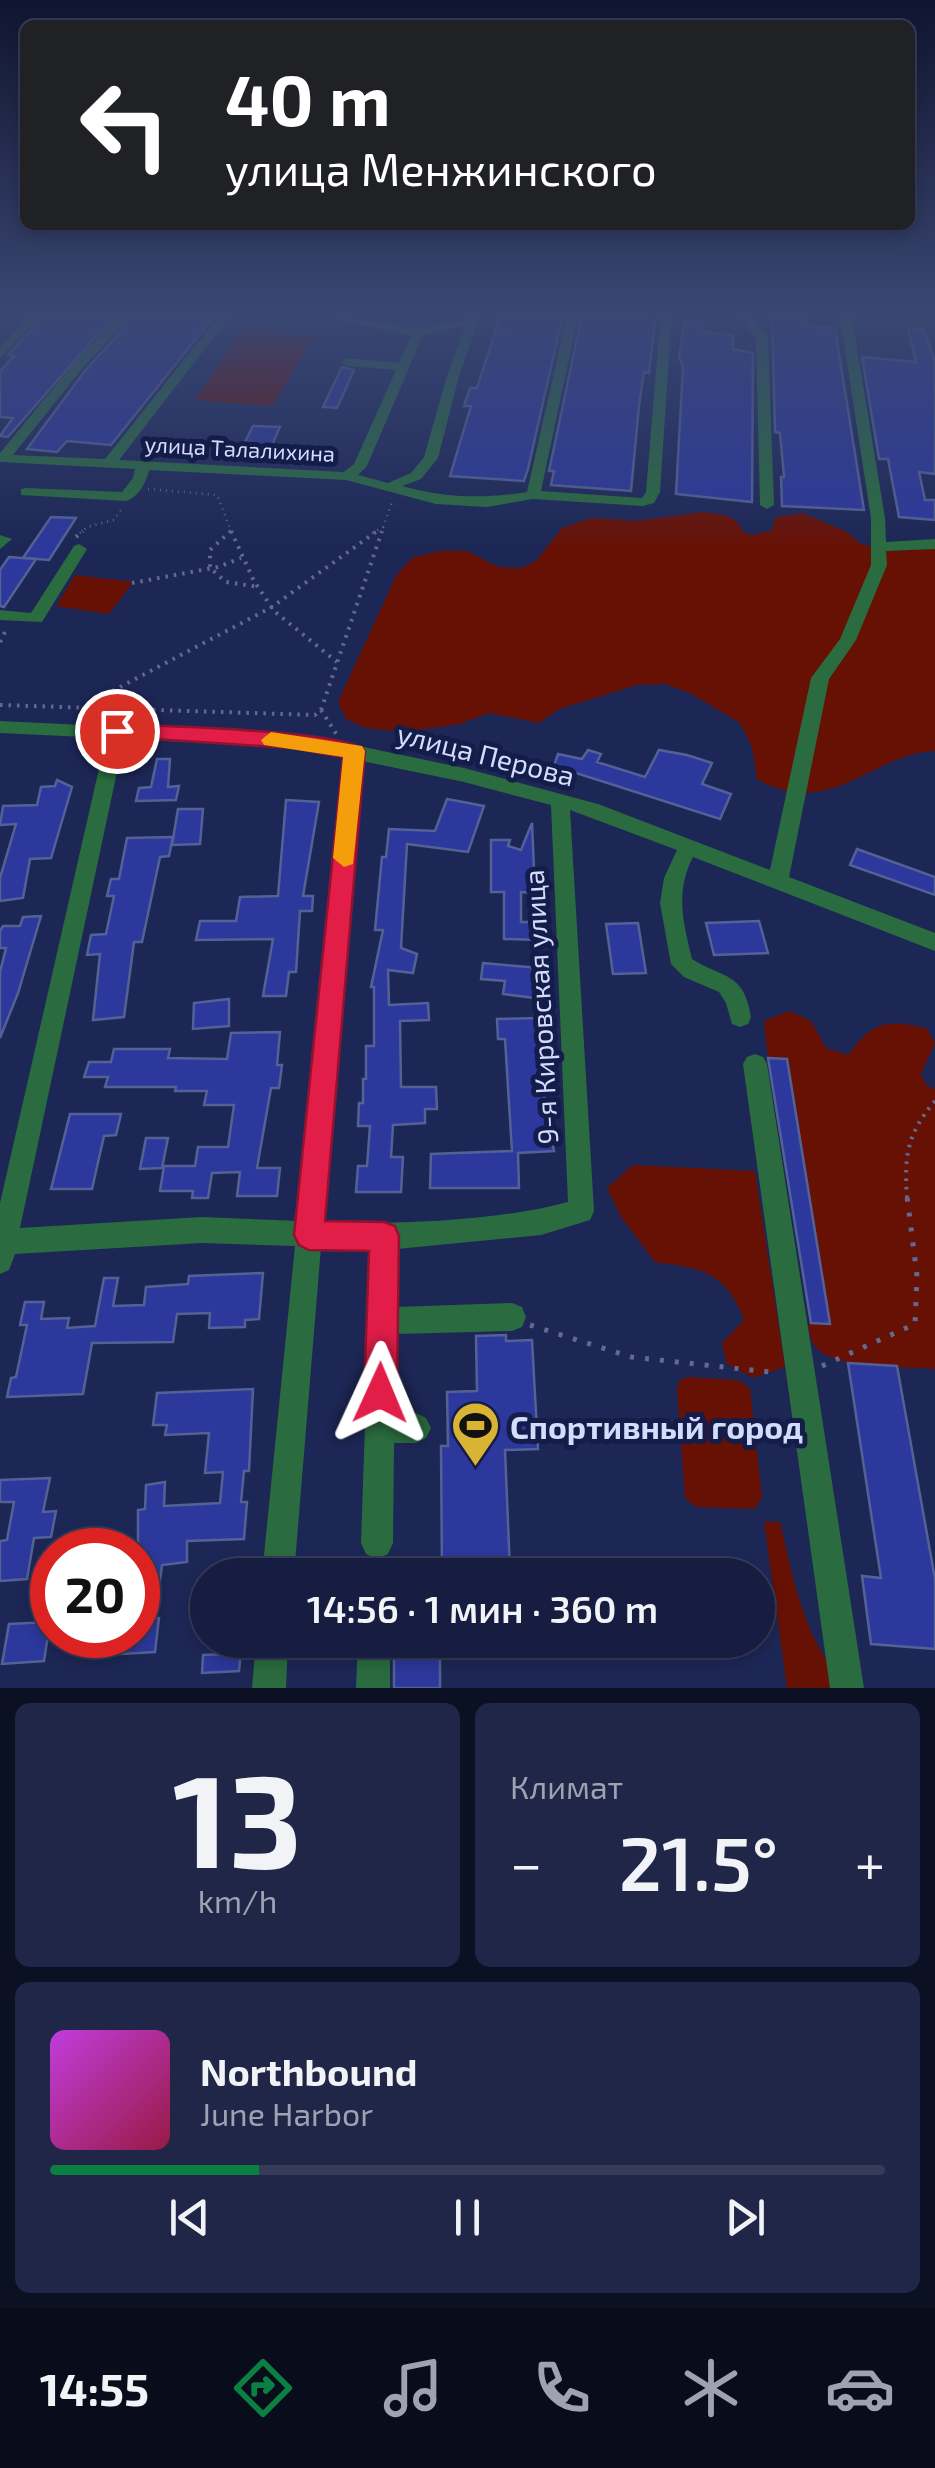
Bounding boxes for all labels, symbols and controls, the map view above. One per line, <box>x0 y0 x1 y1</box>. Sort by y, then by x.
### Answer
text: 40 m <box>225 56 391 140</box>
icon: left <box>60 60 190 190</box>
text: улица Менжинского <box>225 141 657 195</box>
street label: улица Талалихина <box>144 430 336 467</box>
pin <box>75 689 160 774</box>
icon: arrive <box>90 704 145 759</box>
street label: улица Перова <box>394 716 578 792</box>
street label: 9-я Кировская улица <box>516 869 564 1145</box>
position arrow <box>328 1341 432 1445</box>
sports icon: Спортивный город <box>449 1400 501 1468</box>
place label: Спортивный город <box>510 1407 803 1445</box>
speed limit sign: 20 <box>30 1528 160 1658</box>
text: 14:56 · 1 мин · 360 m <box>307 1585 658 1631</box>
text: 13 <box>173 1738 302 1894</box>
text: Климат <box>510 1767 623 1805</box>
text: 21.5° <box>619 1816 778 1906</box>
text: − <box>510 1829 542 1895</box>
text: + <box>855 1829 885 1895</box>
text: km/h <box>198 1881 277 1919</box>
text: Northbound <box>200 2048 418 2094</box>
text: June Harbor <box>200 2094 373 2132</box>
icon: previous <box>162 2190 217 2245</box>
icon: pause <box>440 2190 495 2245</box>
icon: next <box>718 2190 773 2245</box>
icon: directions <box>228 2353 298 2423</box>
icon: music <box>378 2353 448 2423</box>
icon: phone <box>527 2353 597 2423</box>
icon: climate <box>676 2353 746 2423</box>
icon: car <box>825 2353 895 2423</box>
text: 14:55 <box>40 2361 149 2415</box>

